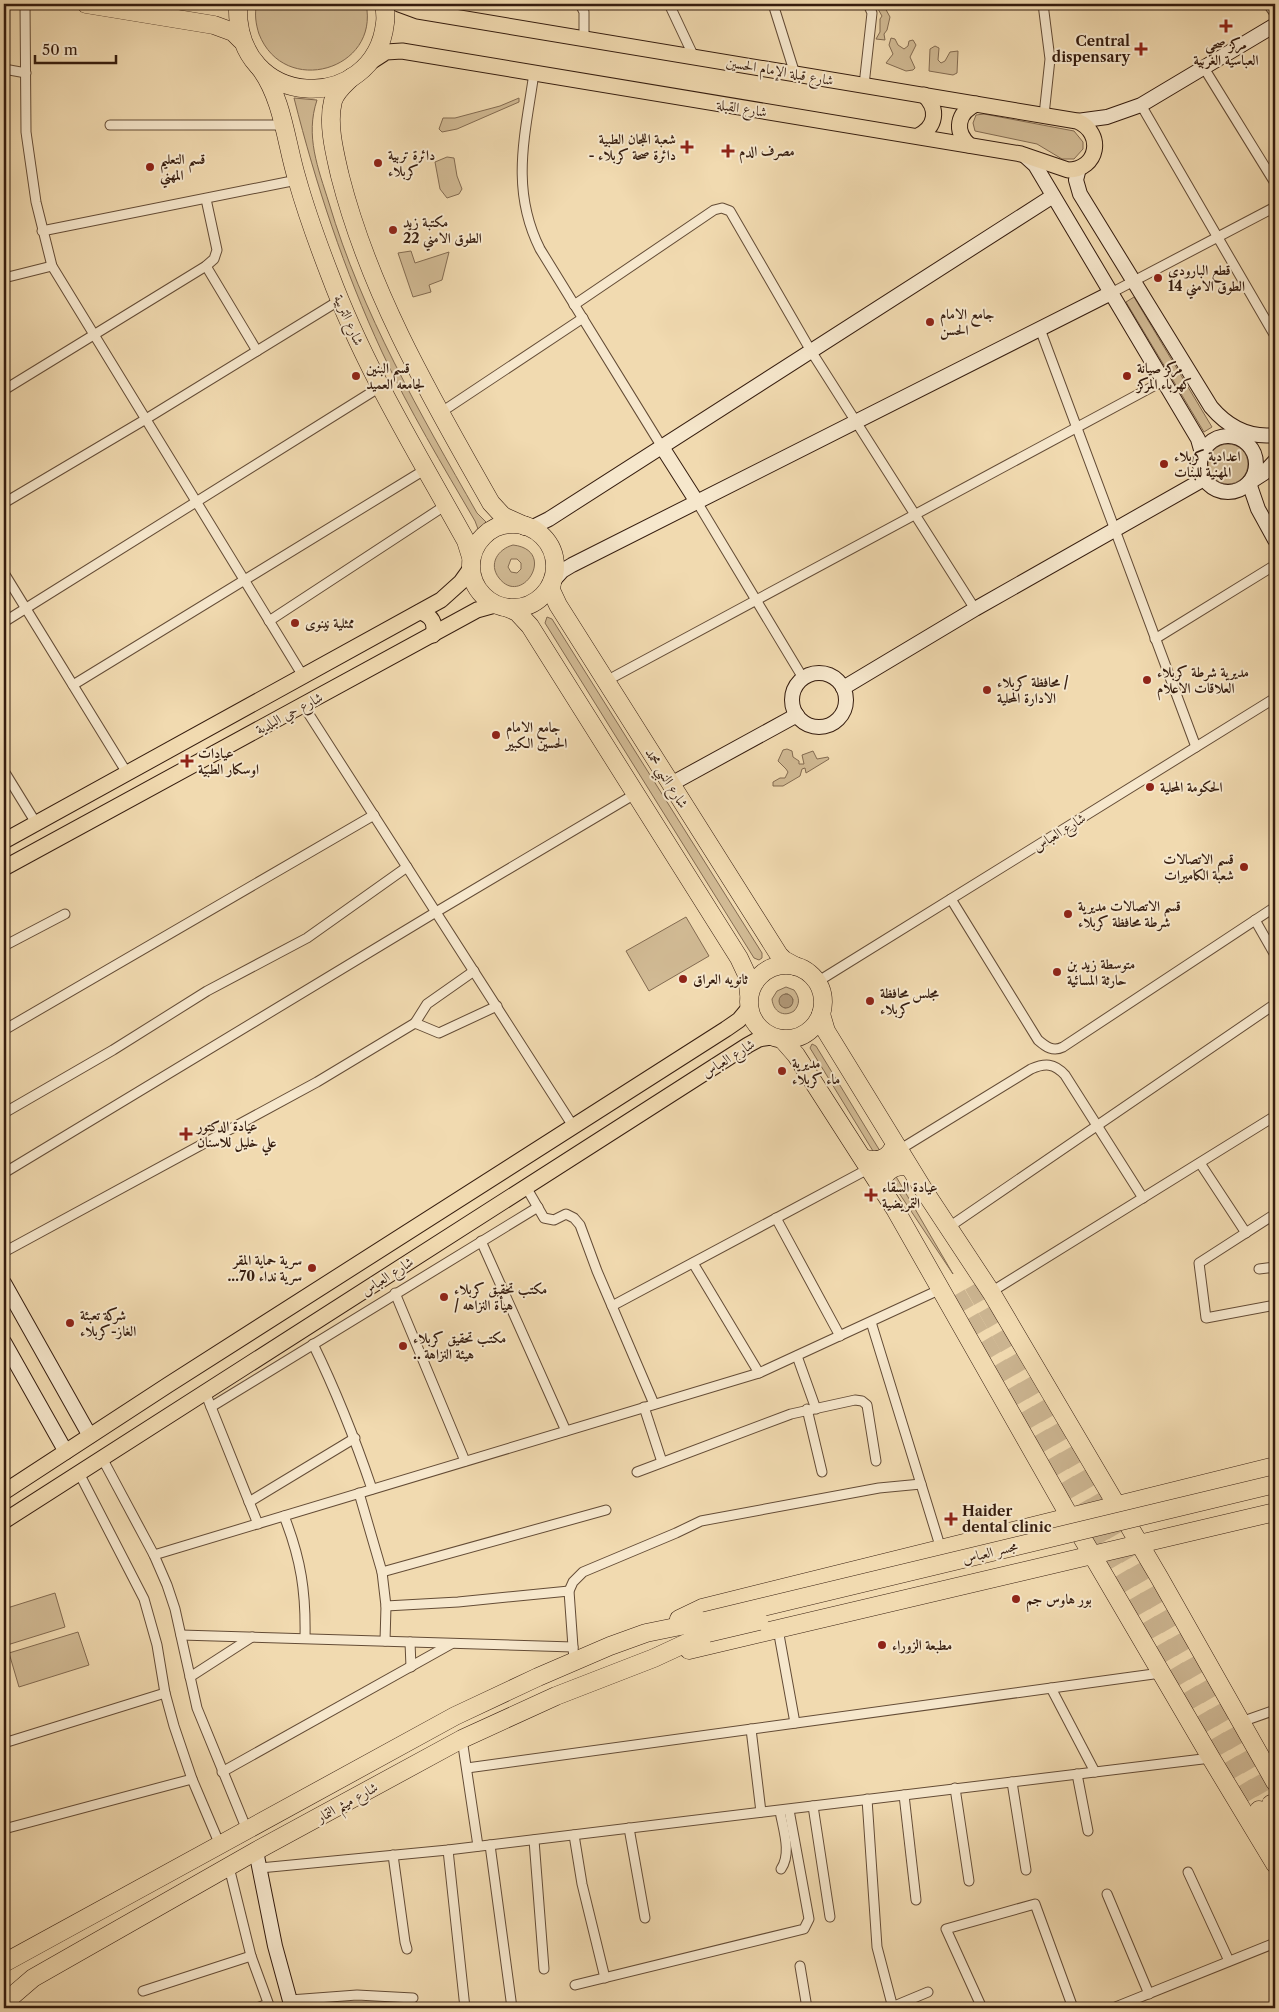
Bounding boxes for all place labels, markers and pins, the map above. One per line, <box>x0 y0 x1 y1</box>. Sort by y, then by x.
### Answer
marker: مركز صحي العباسية الغربية <box>1219 19 1233 33</box>
place label: Central dispensary <box>1052 32 1130 66</box>
place label: مركز صحي العباسية الغربية <box>1193 35 1259 70</box>
marker: Central dispensary <box>1134 42 1148 56</box>
place label: شعبة اللجان الطبية - دائرة صحة كربلاء <box>588 130 676 165</box>
marker: شعبة اللجان الطبية - دائرة صحة كربلاء <box>680 140 694 154</box>
place label: مصرف الدم <box>739 142 795 164</box>
marker: مصرف الدم <box>721 144 735 158</box>
place label: دائرة تربية كربلاء <box>388 146 435 181</box>
place label: قسم التعليم المهني <box>160 150 206 189</box>
marker: دائرة تربية كربلاء <box>372 157 384 169</box>
marker: قسم التعليم المهني <box>144 161 156 173</box>
place label: مكتبة زيد الطوق الامني 22 <box>403 213 482 252</box>
marker: مكتبة زيد الطوق الامني 22 <box>387 224 399 236</box>
place label: قطع البارودي الطوق الامني 14 <box>1168 261 1245 300</box>
marker: قطع البارودي الطوق الامني 14 <box>1152 272 1164 284</box>
place label: جامع الامام الحسن <box>940 305 995 340</box>
marker: جامع الامام الحسن <box>924 316 936 328</box>
place label: قسم البنين لجامعه العميد <box>366 359 425 393</box>
place label: مركز صيانة كهرباء المركز <box>1135 359 1192 394</box>
marker: قسم البنين لجامعه العميد <box>350 370 362 382</box>
marker: مركز صيانة كهرباء المركز <box>1121 370 1133 382</box>
place label: اعدادية كربلاء المهنية للبنات <box>1174 447 1241 481</box>
marker: اعدادية كربلاء المهنية للبنات <box>1158 458 1170 470</box>
place label: ممثلية نينوى <box>305 614 355 632</box>
marker: ممثلية نينوى <box>289 617 301 629</box>
place label: مديرية شرطة كربلاء العلاقات الاعلام <box>1157 663 1249 701</box>
place label: محافظة كربلاء / الادارة المحلية <box>997 673 1069 707</box>
marker: مديرية شرطة كربلاء العلاقات الاعلام <box>1141 674 1153 686</box>
marker: محافظة كربلاء / الادارة المحلية <box>981 684 993 696</box>
place label: جامع الامام الحسين الكبير <box>504 718 567 752</box>
marker: جامع الامام الحسين الكبير <box>490 729 502 741</box>
place label: عيادات اوسكار الطبية <box>198 744 259 778</box>
marker: عيادات اوسكار الطبية <box>180 754 194 768</box>
place label: الحكومة المحلية <box>1160 778 1223 796</box>
marker: الحكومة المحلية <box>1144 781 1156 793</box>
place label: قسم الاتصالات شعبة الكاميرات <box>1163 850 1234 884</box>
marker: قسم الاتصالات شعبة الكاميرات <box>1238 861 1250 873</box>
place label: قسم الاتصالات مديرية شرطة محافظة كربلاء <box>1078 897 1181 932</box>
marker: قسم الاتصالات مديرية شرطة محافظة كربلاء <box>1062 908 1074 920</box>
place label: متوسطة زيد بن حارثة المسائية <box>1067 955 1135 989</box>
marker: متوسطة زيد بن حارثة المسائية <box>1051 966 1063 978</box>
place label: ثانويه العراق <box>693 970 748 989</box>
marker: ثانويه العراق <box>677 973 689 985</box>
place label: مجلس محافظة كربلاء <box>880 984 939 1019</box>
marker: مجلس محافظة كربلاء <box>864 995 876 1007</box>
place label: مديرية ماء كربلاء <box>792 1054 840 1089</box>
marker: مديرية ماء كربلاء <box>776 1065 788 1077</box>
place label: عيادة الدكتور علي خليل للاسنان <box>195 1117 277 1156</box>
marker: عيادة الدكتور علي خليل للاسنان <box>179 1127 193 1141</box>
place label: عيادة السقاء التمريضية <box>882 1178 938 1213</box>
marker: عيادة السقاء التمريضية <box>864 1188 878 1202</box>
place label: سرية حماية المقر ...سرية نداء 70 <box>227 1251 302 1286</box>
marker: سرية حماية المقر ...سرية نداء 70 <box>306 1262 318 1274</box>
place label: مكتب تحقيق كربلاء / هيأة النزاهه <box>454 1280 547 1314</box>
marker: مكتب تحقيق كربلاء / هيأة النزاهه <box>438 1291 450 1303</box>
place label: شركة تعبئة الغاز-كربلاء <box>80 1306 136 1341</box>
marker: شركة تعبئة الغاز-كربلاء <box>64 1317 76 1329</box>
place label: مكتب تحقيق كربلاء .. هيئة النزاهة <box>413 1329 506 1363</box>
marker: مكتب تحقيق كربلاء .. هيئة النزاهة <box>397 1340 409 1352</box>
place label: Haider dental clinic <box>962 1502 1052 1536</box>
marker: Haider dental clinic <box>944 1512 958 1526</box>
place label: بور هاوس جم <box>1026 1590 1092 1612</box>
marker: بور هاوس جم <box>1010 1593 1022 1605</box>
place label: مطبعة الزوراء <box>892 1636 952 1654</box>
marker: مطبعة الزوراء <box>876 1639 888 1651</box>

